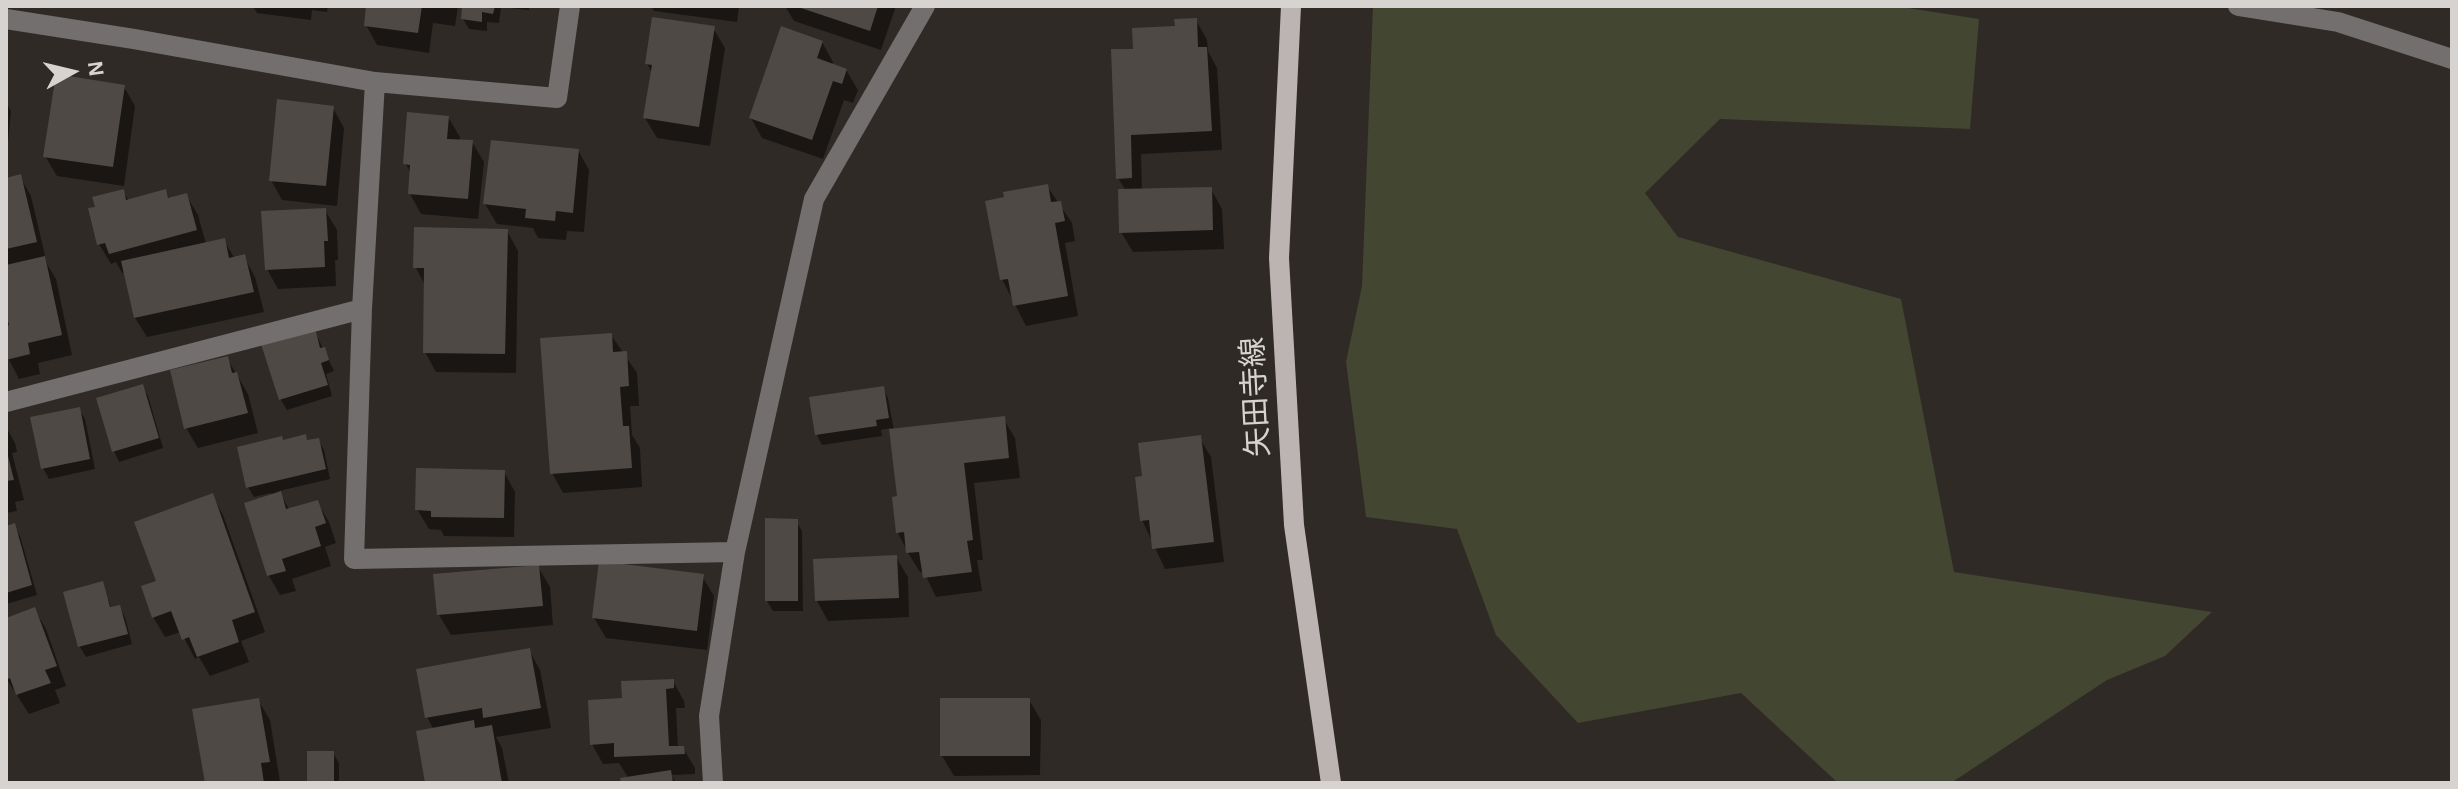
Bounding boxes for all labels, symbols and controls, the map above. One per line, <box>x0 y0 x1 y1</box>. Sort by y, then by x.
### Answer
north arrow <box>32 32 112 112</box>
text: N <box>84 60 108 78</box>
street label: 矢田寺線 <box>1235 336 1277 458</box>

